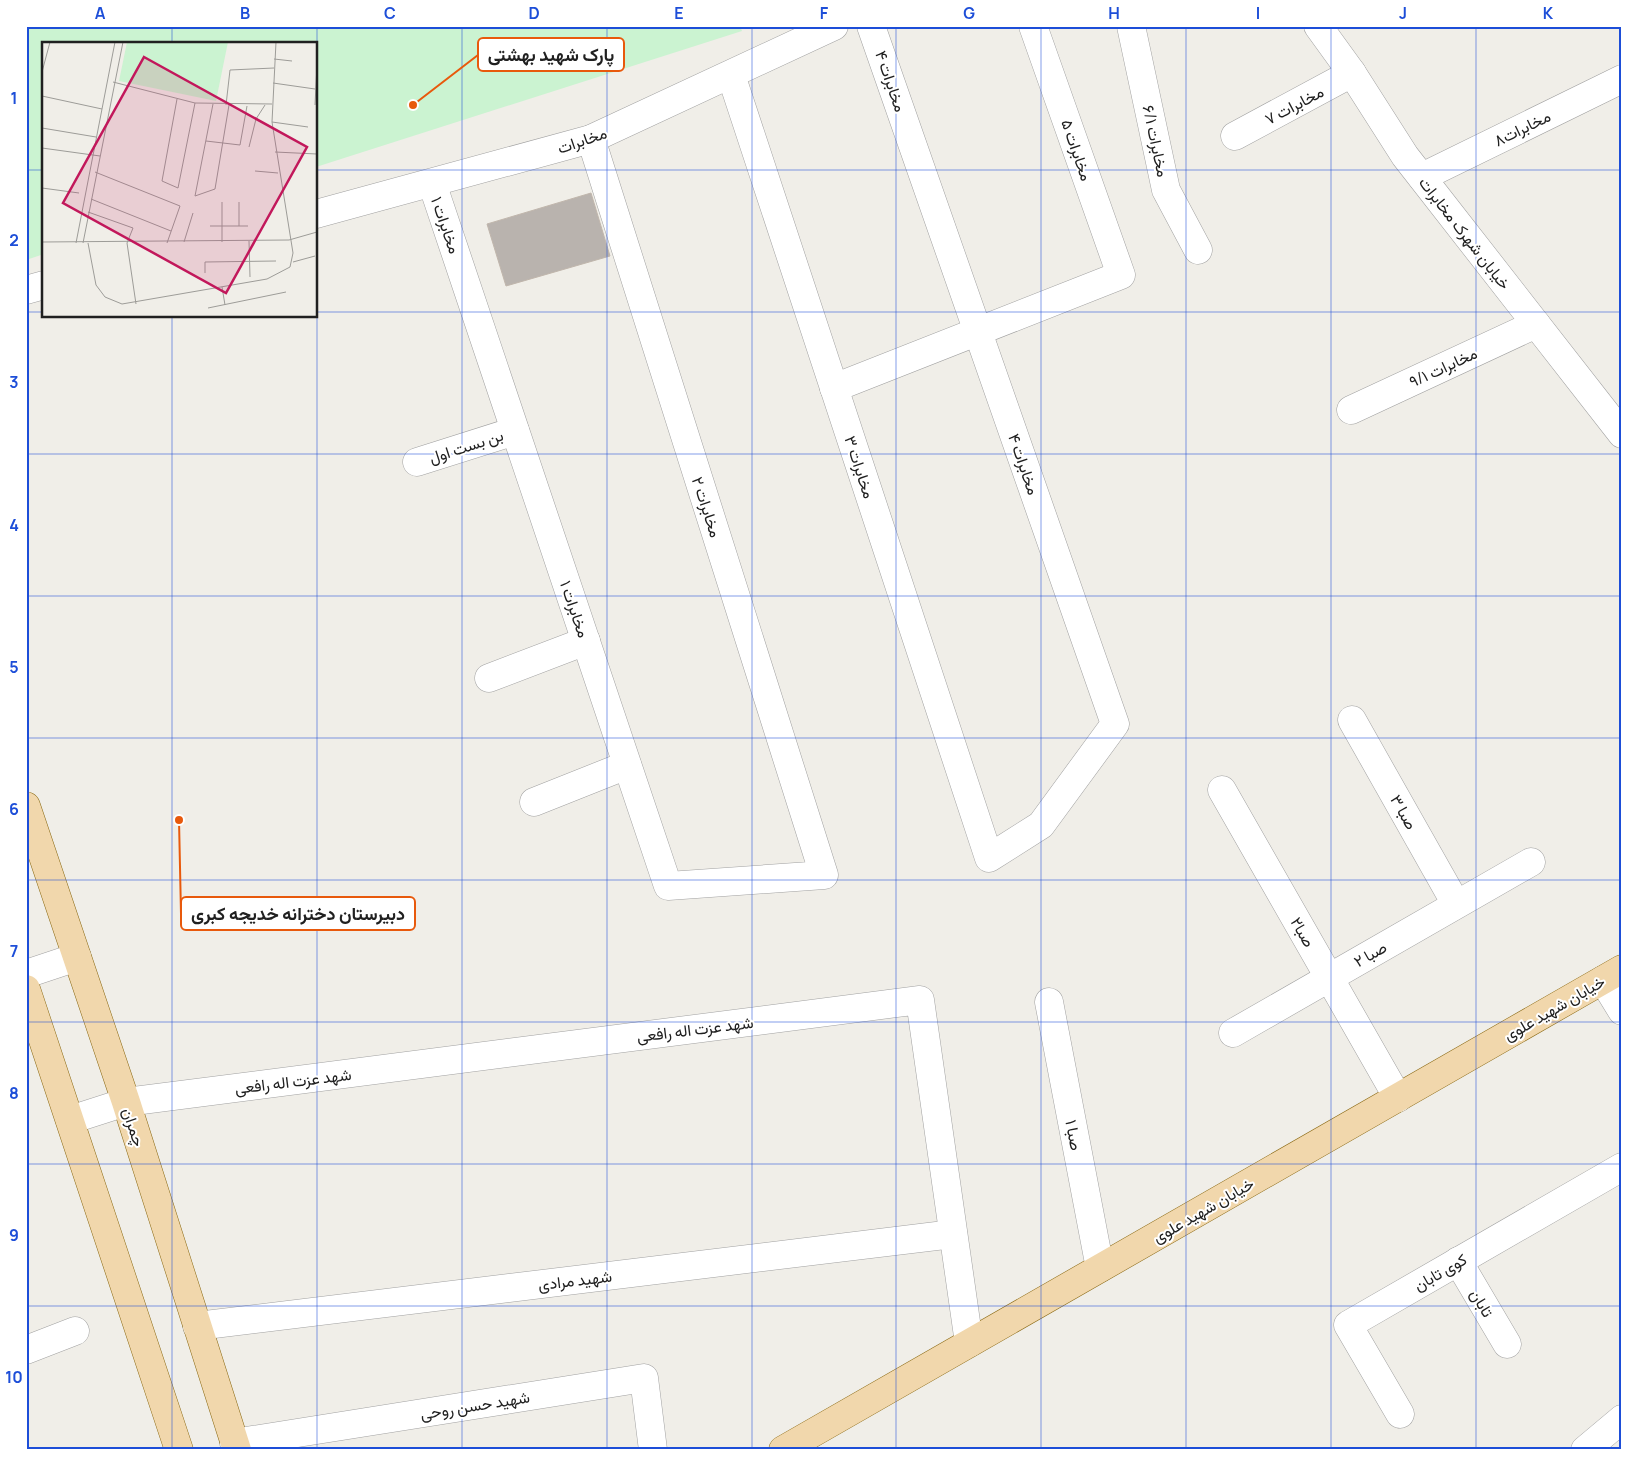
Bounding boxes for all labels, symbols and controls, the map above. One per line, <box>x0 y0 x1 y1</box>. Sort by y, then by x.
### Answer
text: A <box>95 2 106 24</box>
text: B <box>240 2 250 24</box>
text: C <box>384 2 396 24</box>
text: D <box>528 2 540 24</box>
text: E <box>674 2 684 24</box>
text: F <box>820 2 829 24</box>
text: G <box>963 2 975 24</box>
text: H <box>1108 2 1120 24</box>
text: I <box>1256 2 1260 24</box>
text: J <box>1399 2 1407 24</box>
text: K <box>1543 2 1554 24</box>
callout: پارک شهید بهشتی <box>478 38 624 71</box>
inset map <box>42 42 318 318</box>
text: پارک شهید بهشتی <box>488 42 614 67</box>
street label: مخابرات ۴ <box>870 47 912 115</box>
street label: مخابرات ۷ <box>1261 80 1327 130</box>
text: 1 <box>10 87 18 109</box>
street label: مخابرات ۶/۱ <box>1138 103 1174 179</box>
street label: مخابرات۸ <box>1490 105 1554 151</box>
street label: مخابرات ۵ <box>1056 116 1098 184</box>
street label: مخابرات <box>554 121 610 159</box>
street label: خیابان شهرک مخابرات <box>1414 172 1516 294</box>
street label: مخابرات ۱ <box>426 194 466 256</box>
text: 2 <box>9 229 19 251</box>
street label: مخابرات ۹/۱ <box>1405 342 1481 392</box>
text: 3 <box>9 371 19 393</box>
street label: بن بست اول <box>426 424 506 468</box>
street label: مخابرات ۴ <box>1003 430 1045 498</box>
street label: مخابرات ۳ <box>840 433 880 501</box>
street label: مخابرات ۲ <box>687 474 727 540</box>
text: 4 <box>9 514 19 536</box>
street label: مخابرات ۱ <box>555 578 595 640</box>
text: 5 <box>9 656 19 678</box>
street label: صبا ۳ <box>1385 791 1423 833</box>
text: 6 <box>9 798 19 820</box>
callout: دبیرستان دخترانه خدیجه کبری <box>181 897 415 930</box>
text: دبیرستان دخترانه خدیجه کبری <box>191 901 405 925</box>
street label: صبا۲ <box>1286 913 1320 951</box>
street label: صبا ۲ <box>1349 936 1391 972</box>
text: 7 <box>10 940 18 962</box>
street label: خیابان شهید علوی <box>1499 970 1609 1046</box>
street label: شهد عزت اله رافعی <box>635 1011 755 1047</box>
street label: شهد عزت اله رافعی <box>233 1063 353 1099</box>
text: 8 <box>9 1082 19 1104</box>
street label: چمران <box>116 1105 151 1150</box>
street label: صبا ۱ <box>1060 1118 1088 1152</box>
street label: خیابان شهید علوی <box>1148 1172 1258 1248</box>
text: 9 <box>9 1224 19 1246</box>
street label: کوی تابان <box>1409 1248 1471 1296</box>
street label: شهید مرادی <box>537 1265 613 1295</box>
street label: تابان <box>1465 1285 1499 1321</box>
text: 10 <box>5 1366 23 1388</box>
street label: شهید حسن روحی <box>419 1385 531 1425</box>

